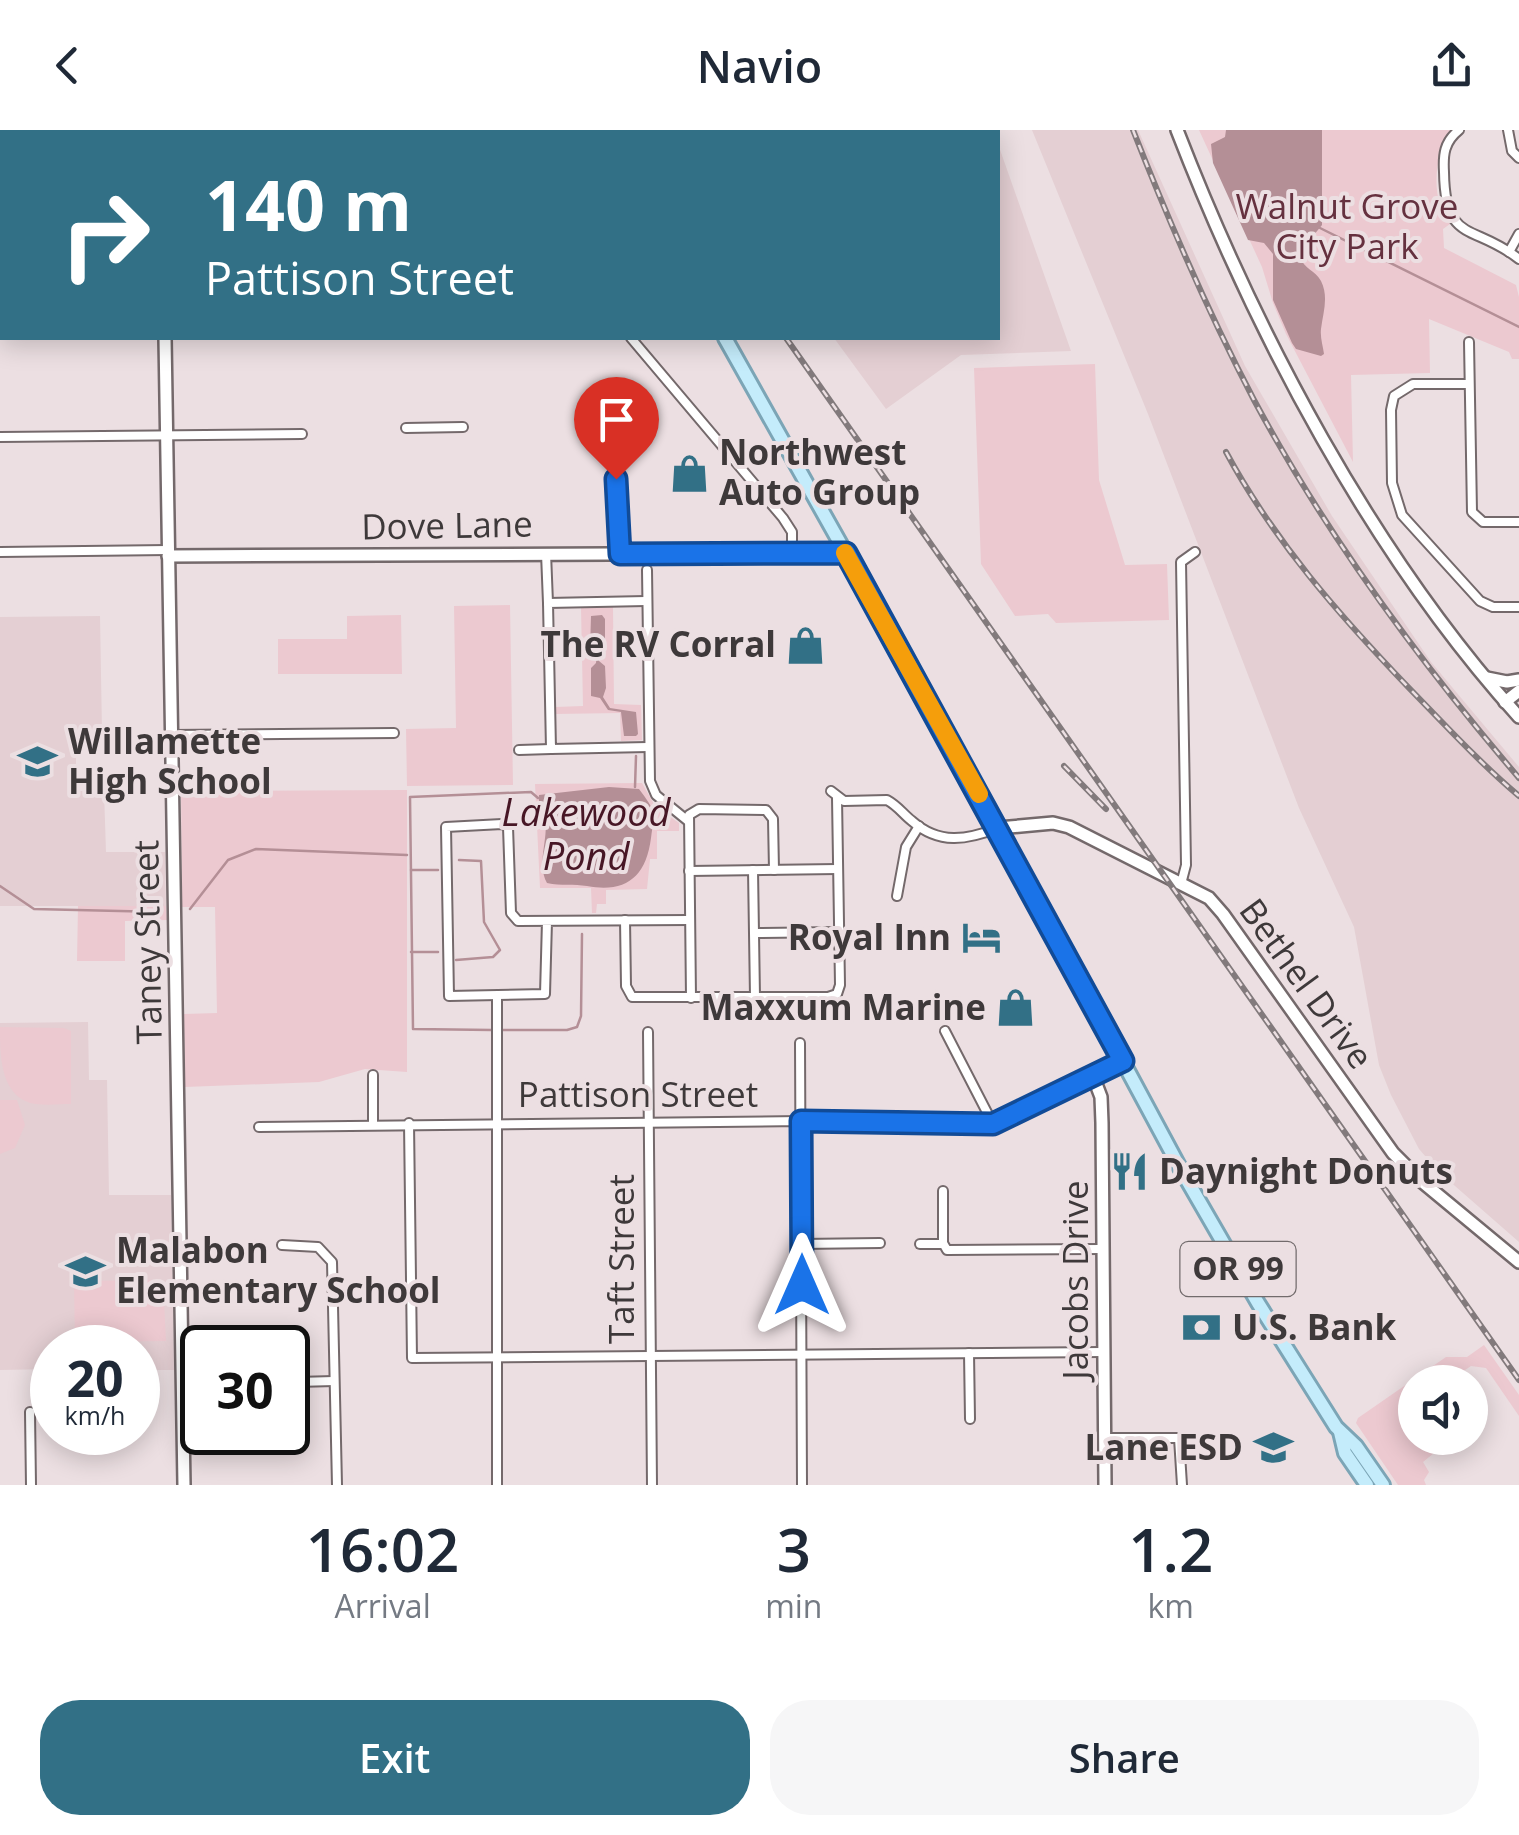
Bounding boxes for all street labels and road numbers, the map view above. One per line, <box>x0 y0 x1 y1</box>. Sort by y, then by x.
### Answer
street label: Dove Lane <box>361 500 533 549</box>
street label: Taney Street <box>121 840 172 1045</box>
street label: Bethel Drive <box>1230 889 1385 1078</box>
street label: Pattison Street <box>518 1070 758 1117</box>
street label: Taft Street <box>597 1174 644 1344</box>
street label: Jacobs Drive <box>1051 1180 1098 1383</box>
road number: OR 99 <box>1180 1242 1296 1296</box>

